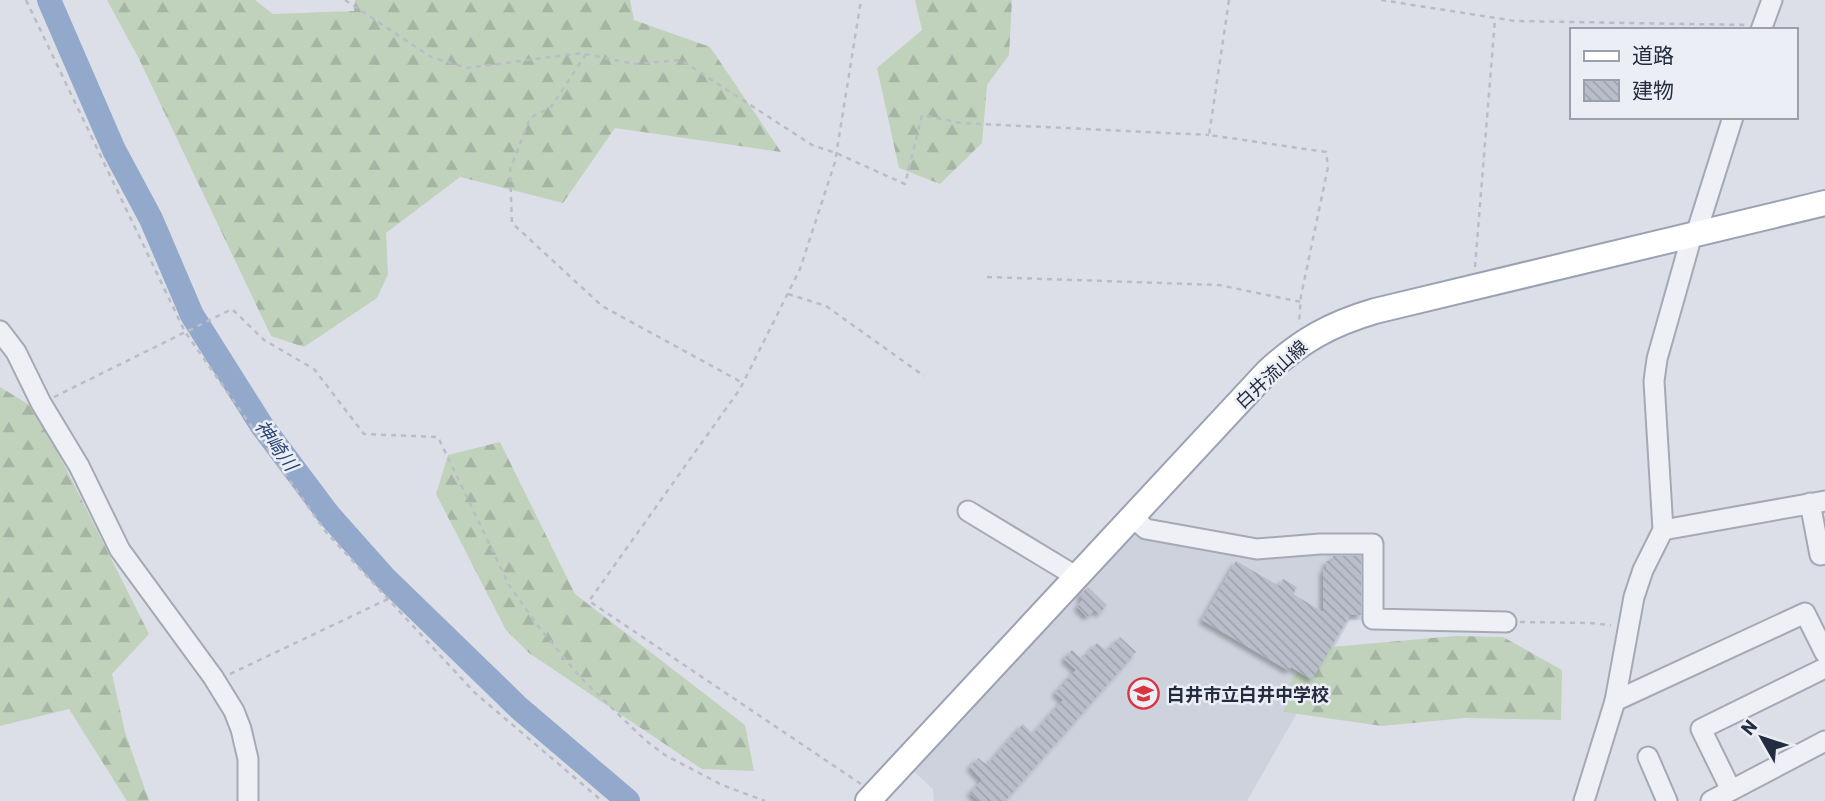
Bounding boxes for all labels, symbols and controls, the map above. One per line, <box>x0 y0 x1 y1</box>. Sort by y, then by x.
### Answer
legend <box>1570 28 1797 119</box>
text: 道路 <box>1632 42 1674 67</box>
text: 建物 <box>1632 77 1674 102</box>
street label: 白井流山線 <box>1231 335 1311 413</box>
water label: 神崎川 <box>251 415 304 476</box>
school or university icon: 白井市立白井中学校 <box>1127 677 1161 711</box>
place label: 白井市立白井中学校 <box>1167 683 1329 705</box>
north arrow <box>1727 703 1797 773</box>
text: N <box>1735 715 1761 739</box>

